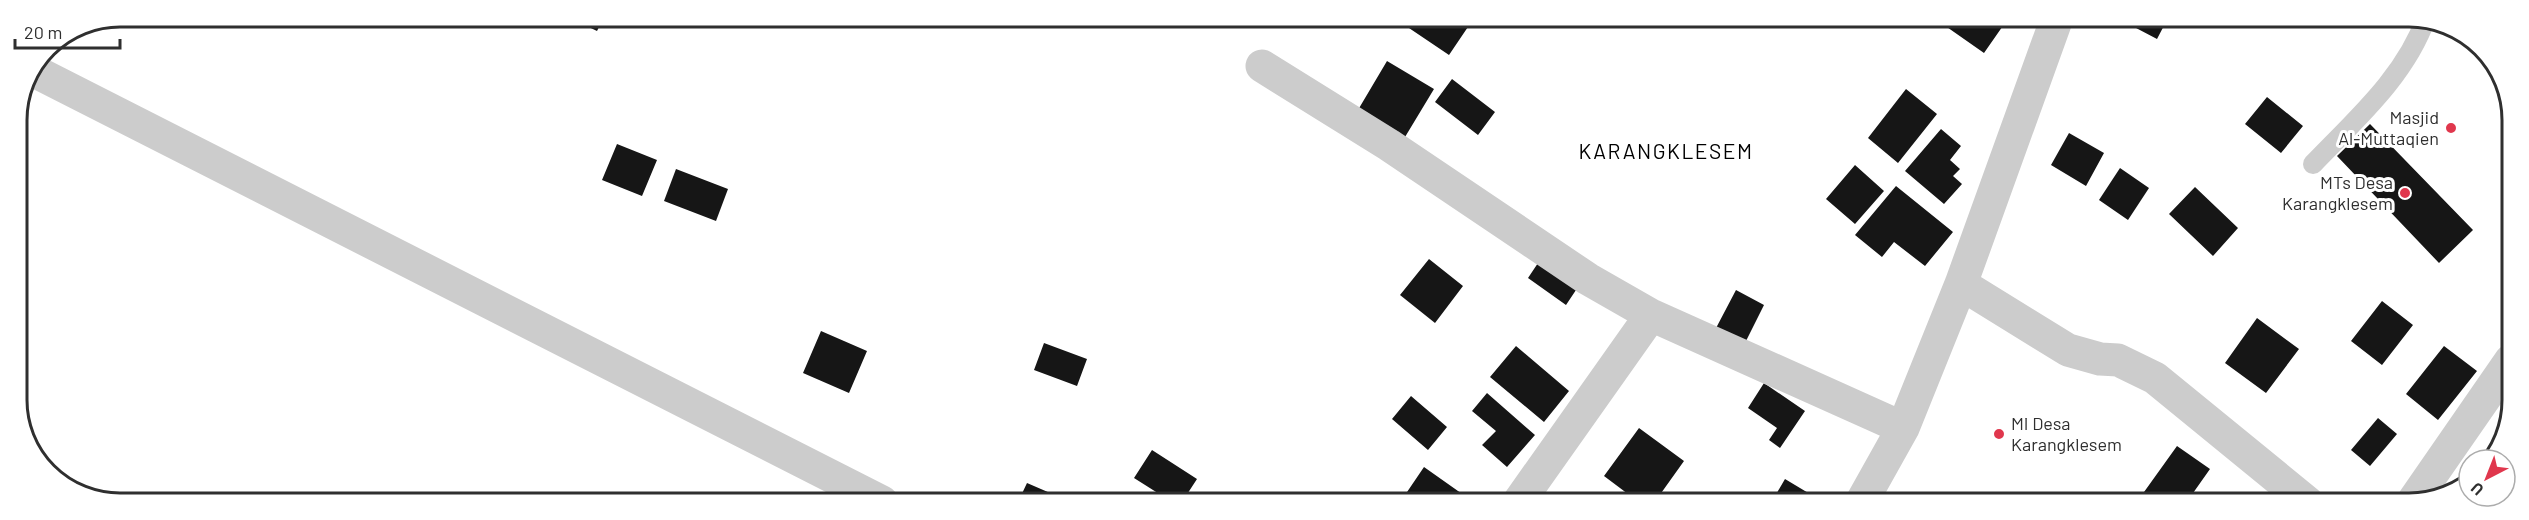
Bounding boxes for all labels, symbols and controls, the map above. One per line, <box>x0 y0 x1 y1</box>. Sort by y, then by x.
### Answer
scale bar <box>15 12 120 50</box>
text: 20 m <box>24 21 62 43</box>
place label: Masjid Al-Muttaqien <box>2338 106 2439 149</box>
marker: Masjid Al-Muttaqien <box>2444 121 2458 135</box>
district label: KARANGKLESEM <box>1578 138 1754 163</box>
place label: MTs Desa Karangklesem <box>2282 171 2393 214</box>
marker: MTs Desa Karangklesem <box>2398 186 2412 200</box>
place label: MI Desa Karangklesem <box>2011 412 2122 455</box>
marker: MI Desa Karangklesem <box>1992 427 2006 441</box>
north arrow <box>2457 448 2517 508</box>
text: U <box>2467 479 2487 500</box>

